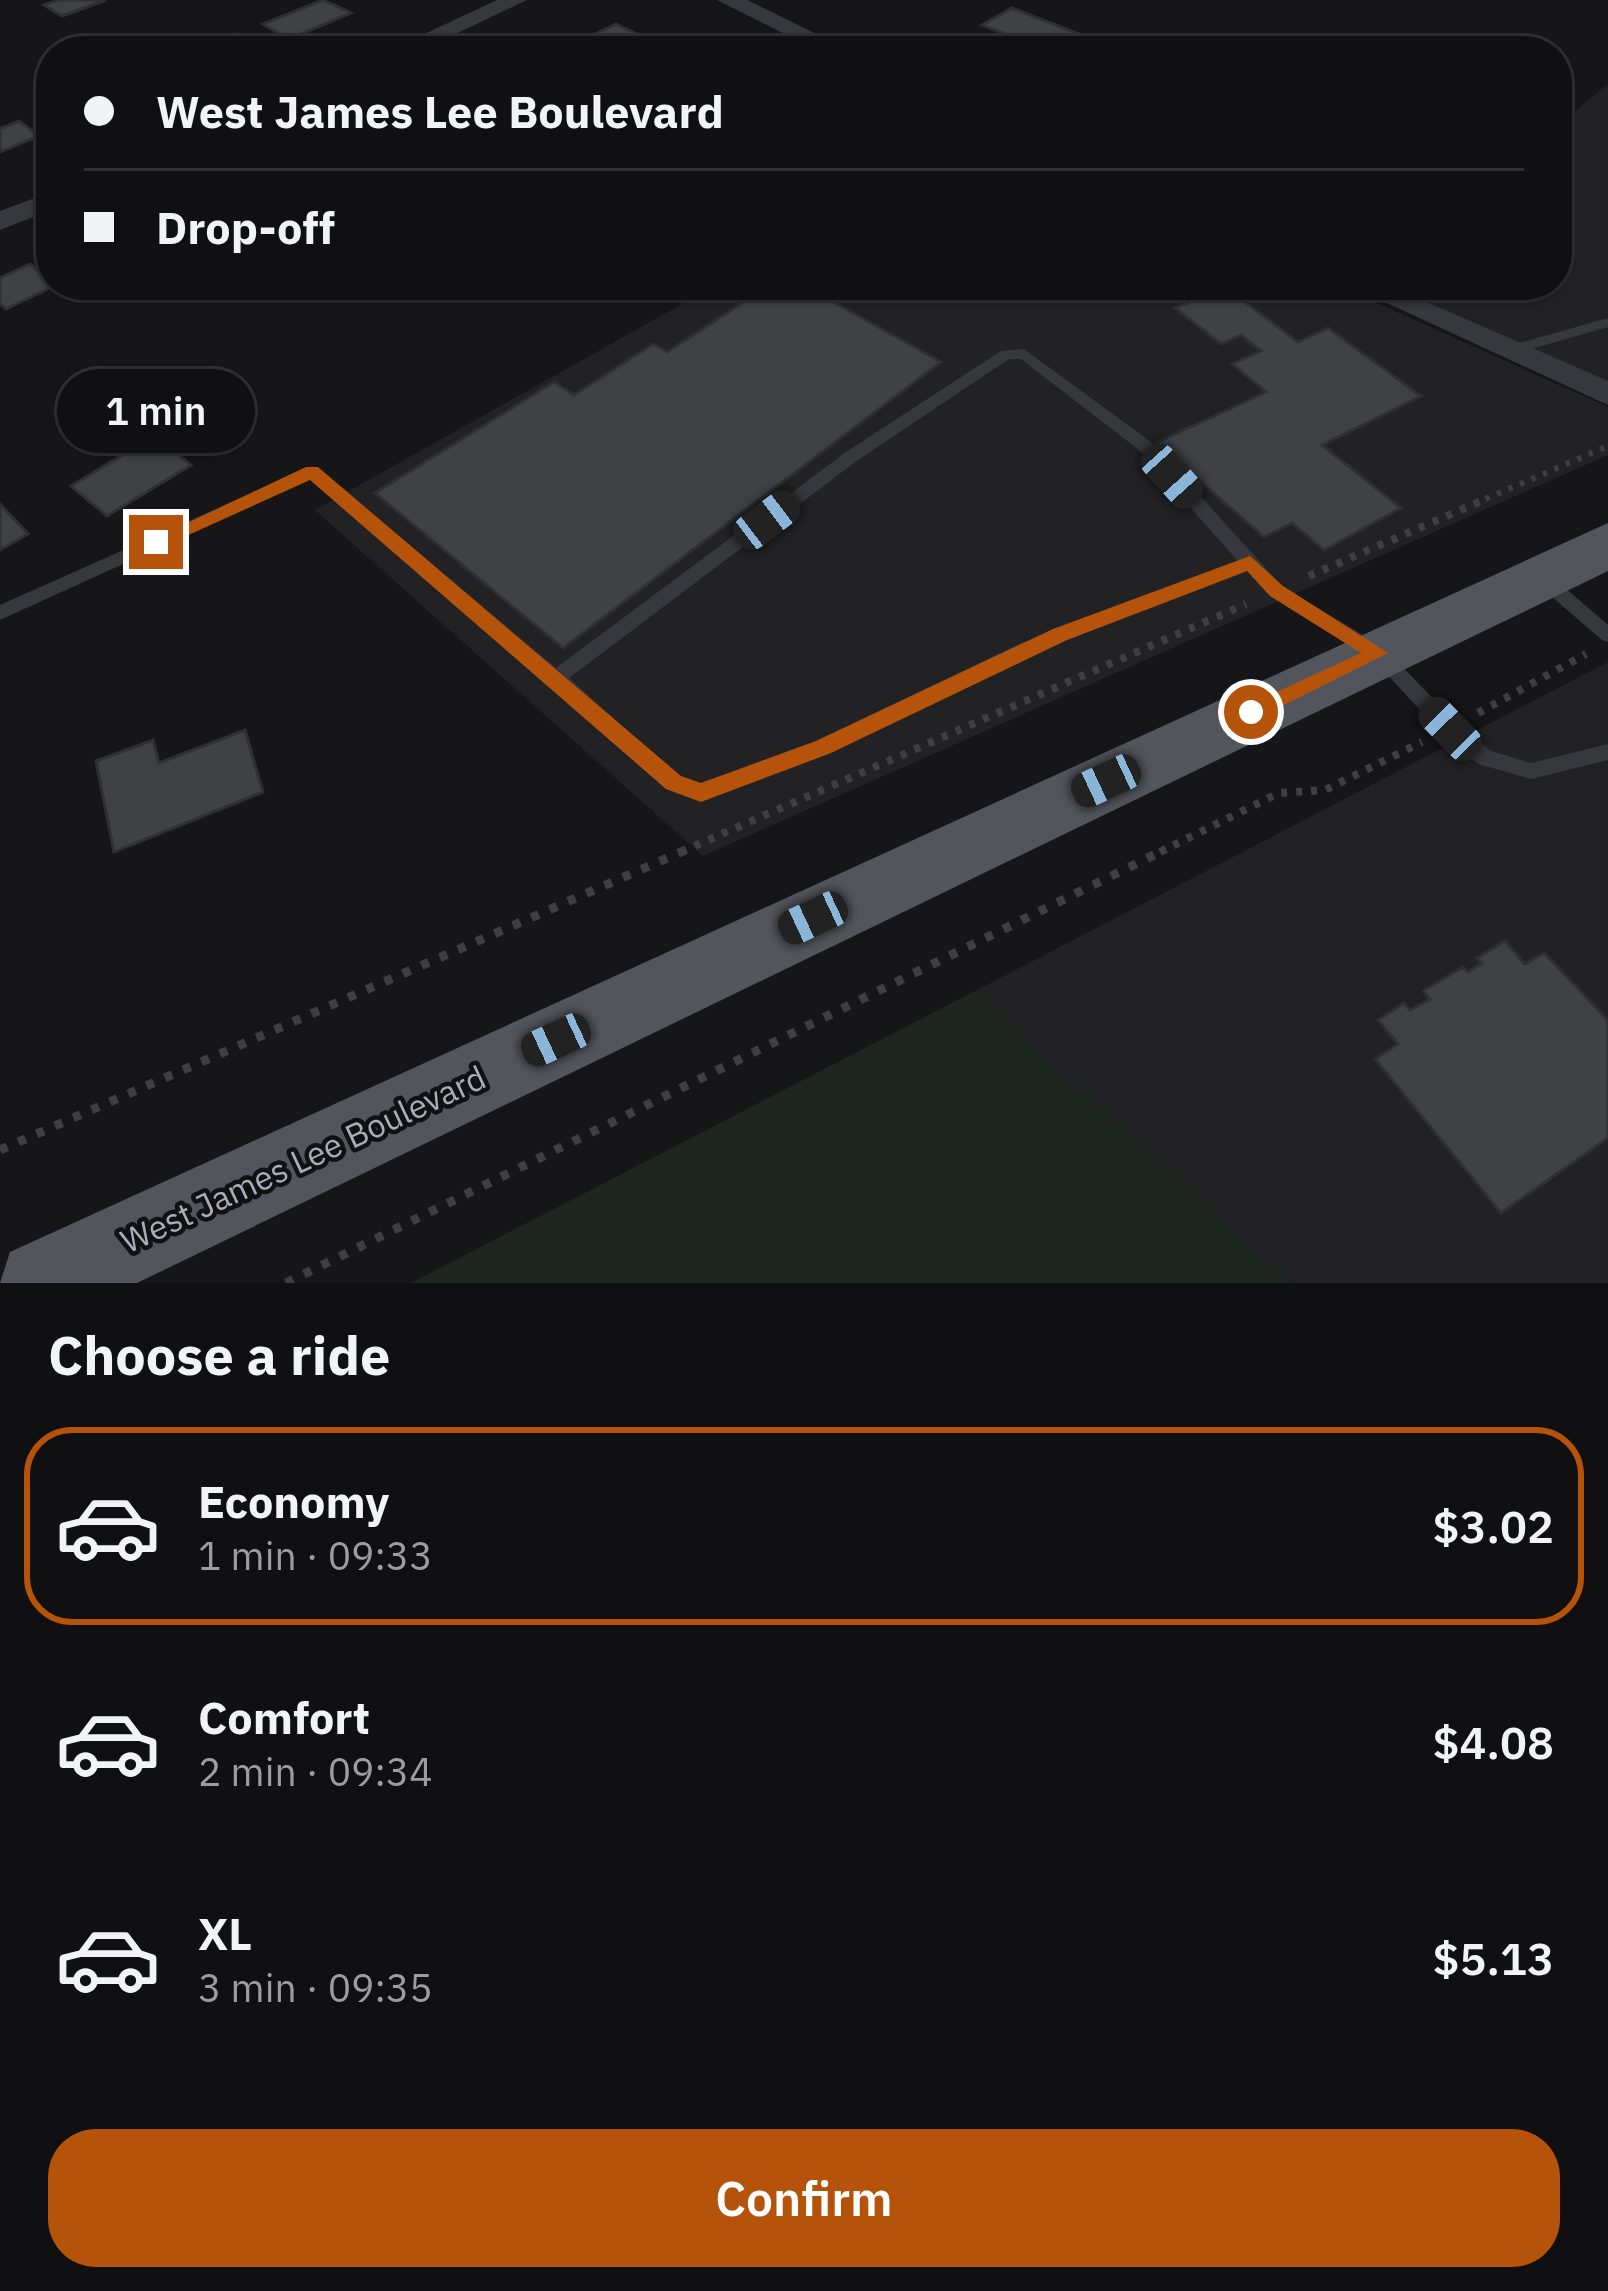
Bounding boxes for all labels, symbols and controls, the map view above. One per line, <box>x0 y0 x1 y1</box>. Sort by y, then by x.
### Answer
text: West James Lee Boulevard <box>156 82 724 140</box>
text: Drop-off <box>156 198 335 256</box>
callout: 1 min <box>57 368 255 452</box>
text: 1 min <box>106 385 206 436</box>
car <box>1135 437 1209 515</box>
car <box>727 484 807 556</box>
route end <box>129 515 183 569</box>
route start <box>1224 685 1278 739</box>
car <box>1412 691 1488 767</box>
car <box>1066 749 1146 813</box>
car <box>773 886 853 950</box>
car <box>516 1008 596 1072</box>
street label: West James Lee Boulevard <box>113 1055 492 1262</box>
text: Choose a ride <box>48 1320 390 1390</box>
icon: car <box>54 1472 162 1580</box>
text: Economy <box>198 1472 389 1530</box>
text: $3.02 <box>1433 1497 1554 1555</box>
text: 1 min · 09:33 <box>198 1530 433 1581</box>
icon: car <box>54 1688 162 1796</box>
text: Comfort <box>198 1688 370 1746</box>
text: $4.08 <box>1433 1713 1554 1771</box>
text: 2 min · 09:34 <box>198 1746 433 1797</box>
icon: car <box>54 1904 162 2012</box>
text: XL <box>198 1904 252 1962</box>
text: $5.13 <box>1433 1929 1554 1987</box>
text: 3 min · 09:35 <box>198 1962 433 2013</box>
button: Confirm <box>48 2129 1560 2267</box>

